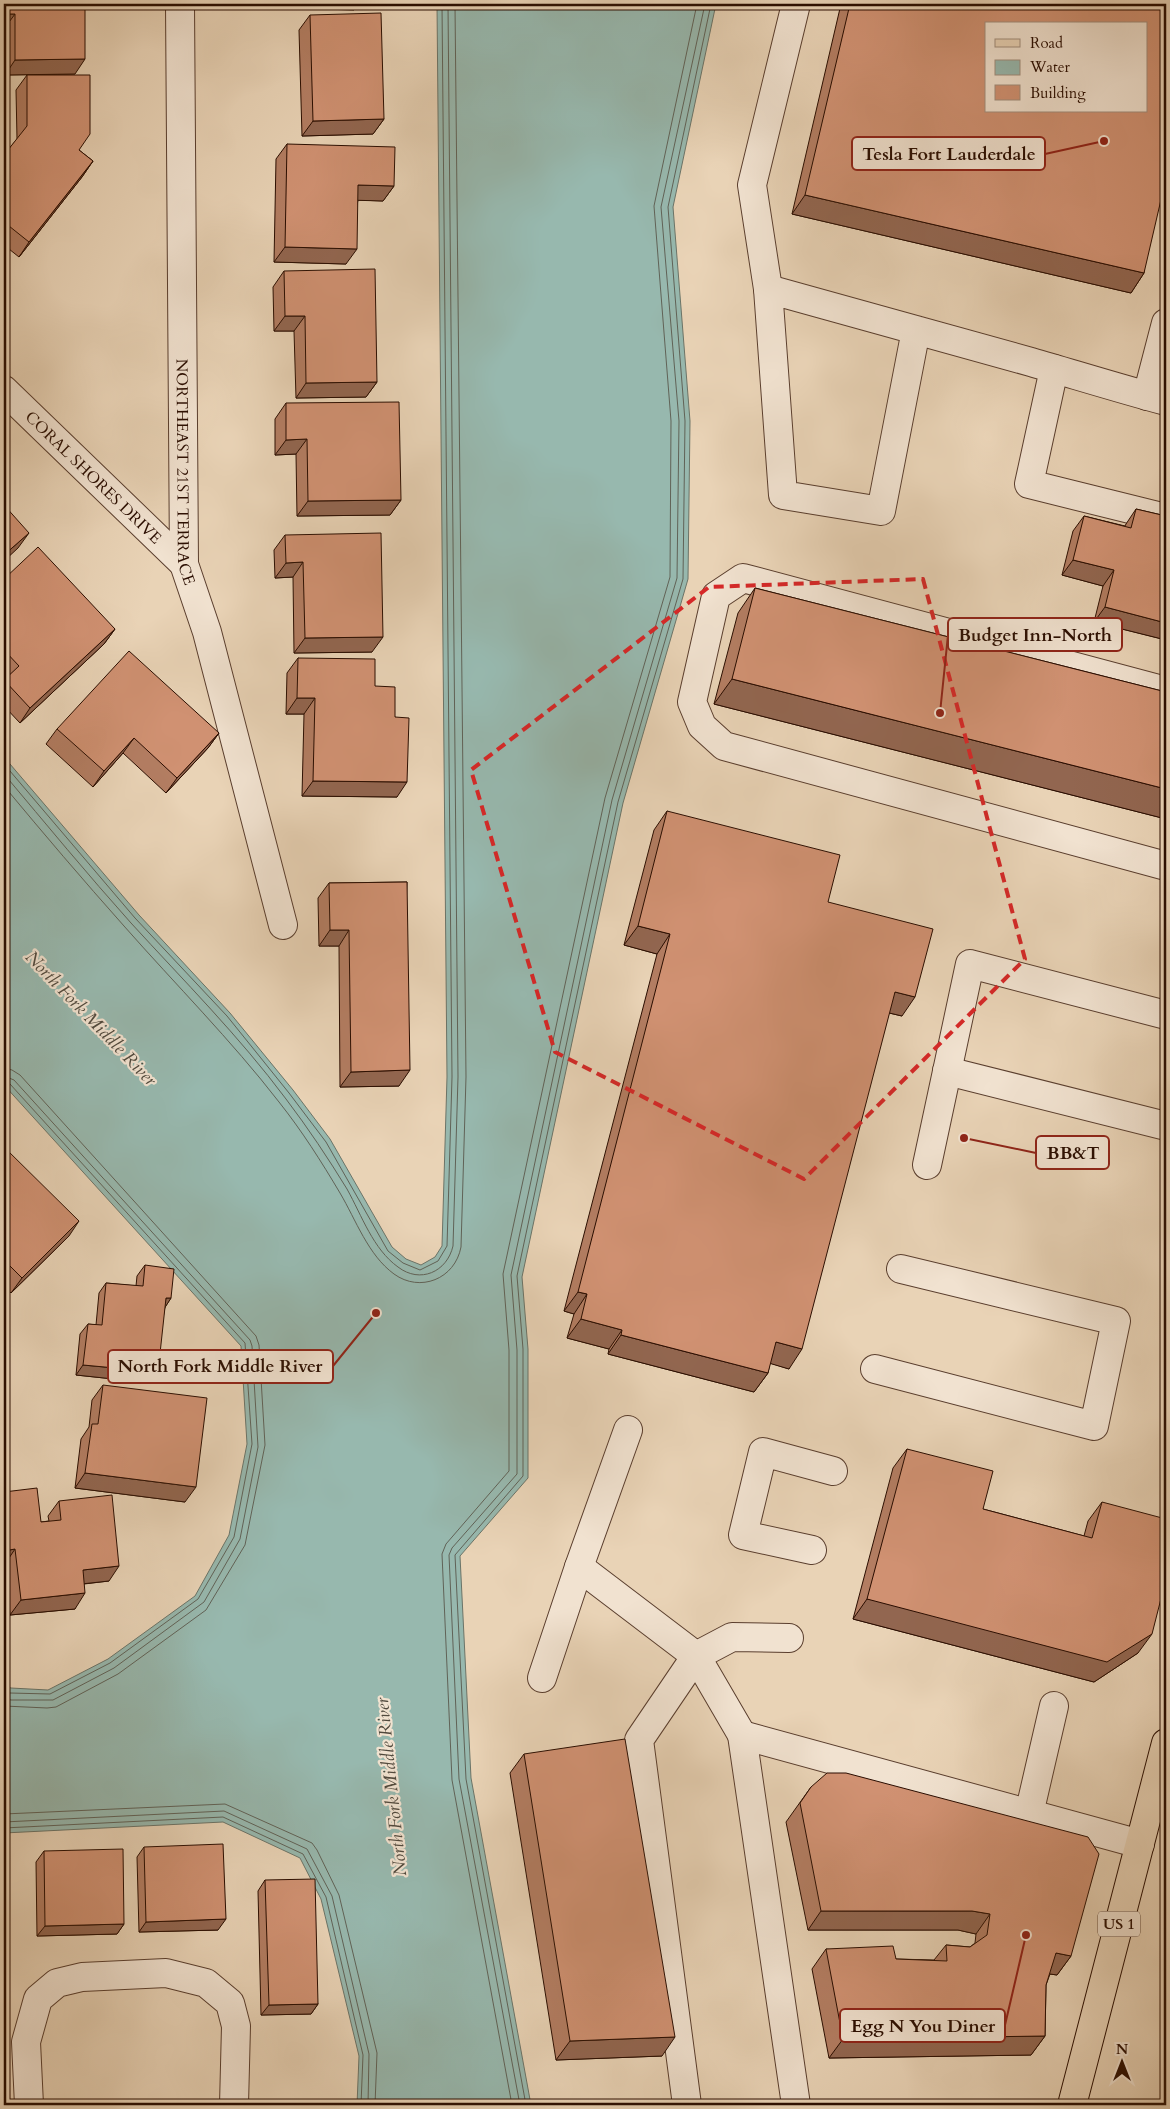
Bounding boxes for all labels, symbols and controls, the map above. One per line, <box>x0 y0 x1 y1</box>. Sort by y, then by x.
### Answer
legend <box>985 22 1148 112</box>
text: Road <box>1030 33 1063 53</box>
text: Water <box>1029 57 1071 77</box>
text: Building <box>1030 83 1086 103</box>
callout: Tesla Fort Lauderdale <box>852 137 1045 170</box>
text: Tesla Fort Lauderdale <box>862 142 1036 167</box>
street label: NORTHEAST 21ST TERRACE <box>171 359 200 588</box>
street label: CORAL SHORES DRIVE <box>20 406 166 549</box>
callout: Budget Inn-North <box>948 618 1122 651</box>
text: Budget Inn-North <box>958 623 1112 648</box>
water label: North Fork Middle River <box>19 945 163 1092</box>
callout: BB&T <box>1036 1136 1109 1169</box>
text: BB&T <box>1046 1141 1100 1166</box>
callout: North Fork Middle River <box>108 1350 333 1383</box>
text: North Fork Middle River <box>117 1354 323 1379</box>
water label: North Fork Middle River <box>370 1695 413 1877</box>
road number: US 1 <box>1098 1912 1140 1936</box>
callout: Egg N You Diner <box>840 2009 1005 2042</box>
text: Egg N You Diner <box>851 2014 996 2039</box>
north arrow <box>1098 2036 1148 2086</box>
text: N <box>1116 2040 1128 2059</box>

